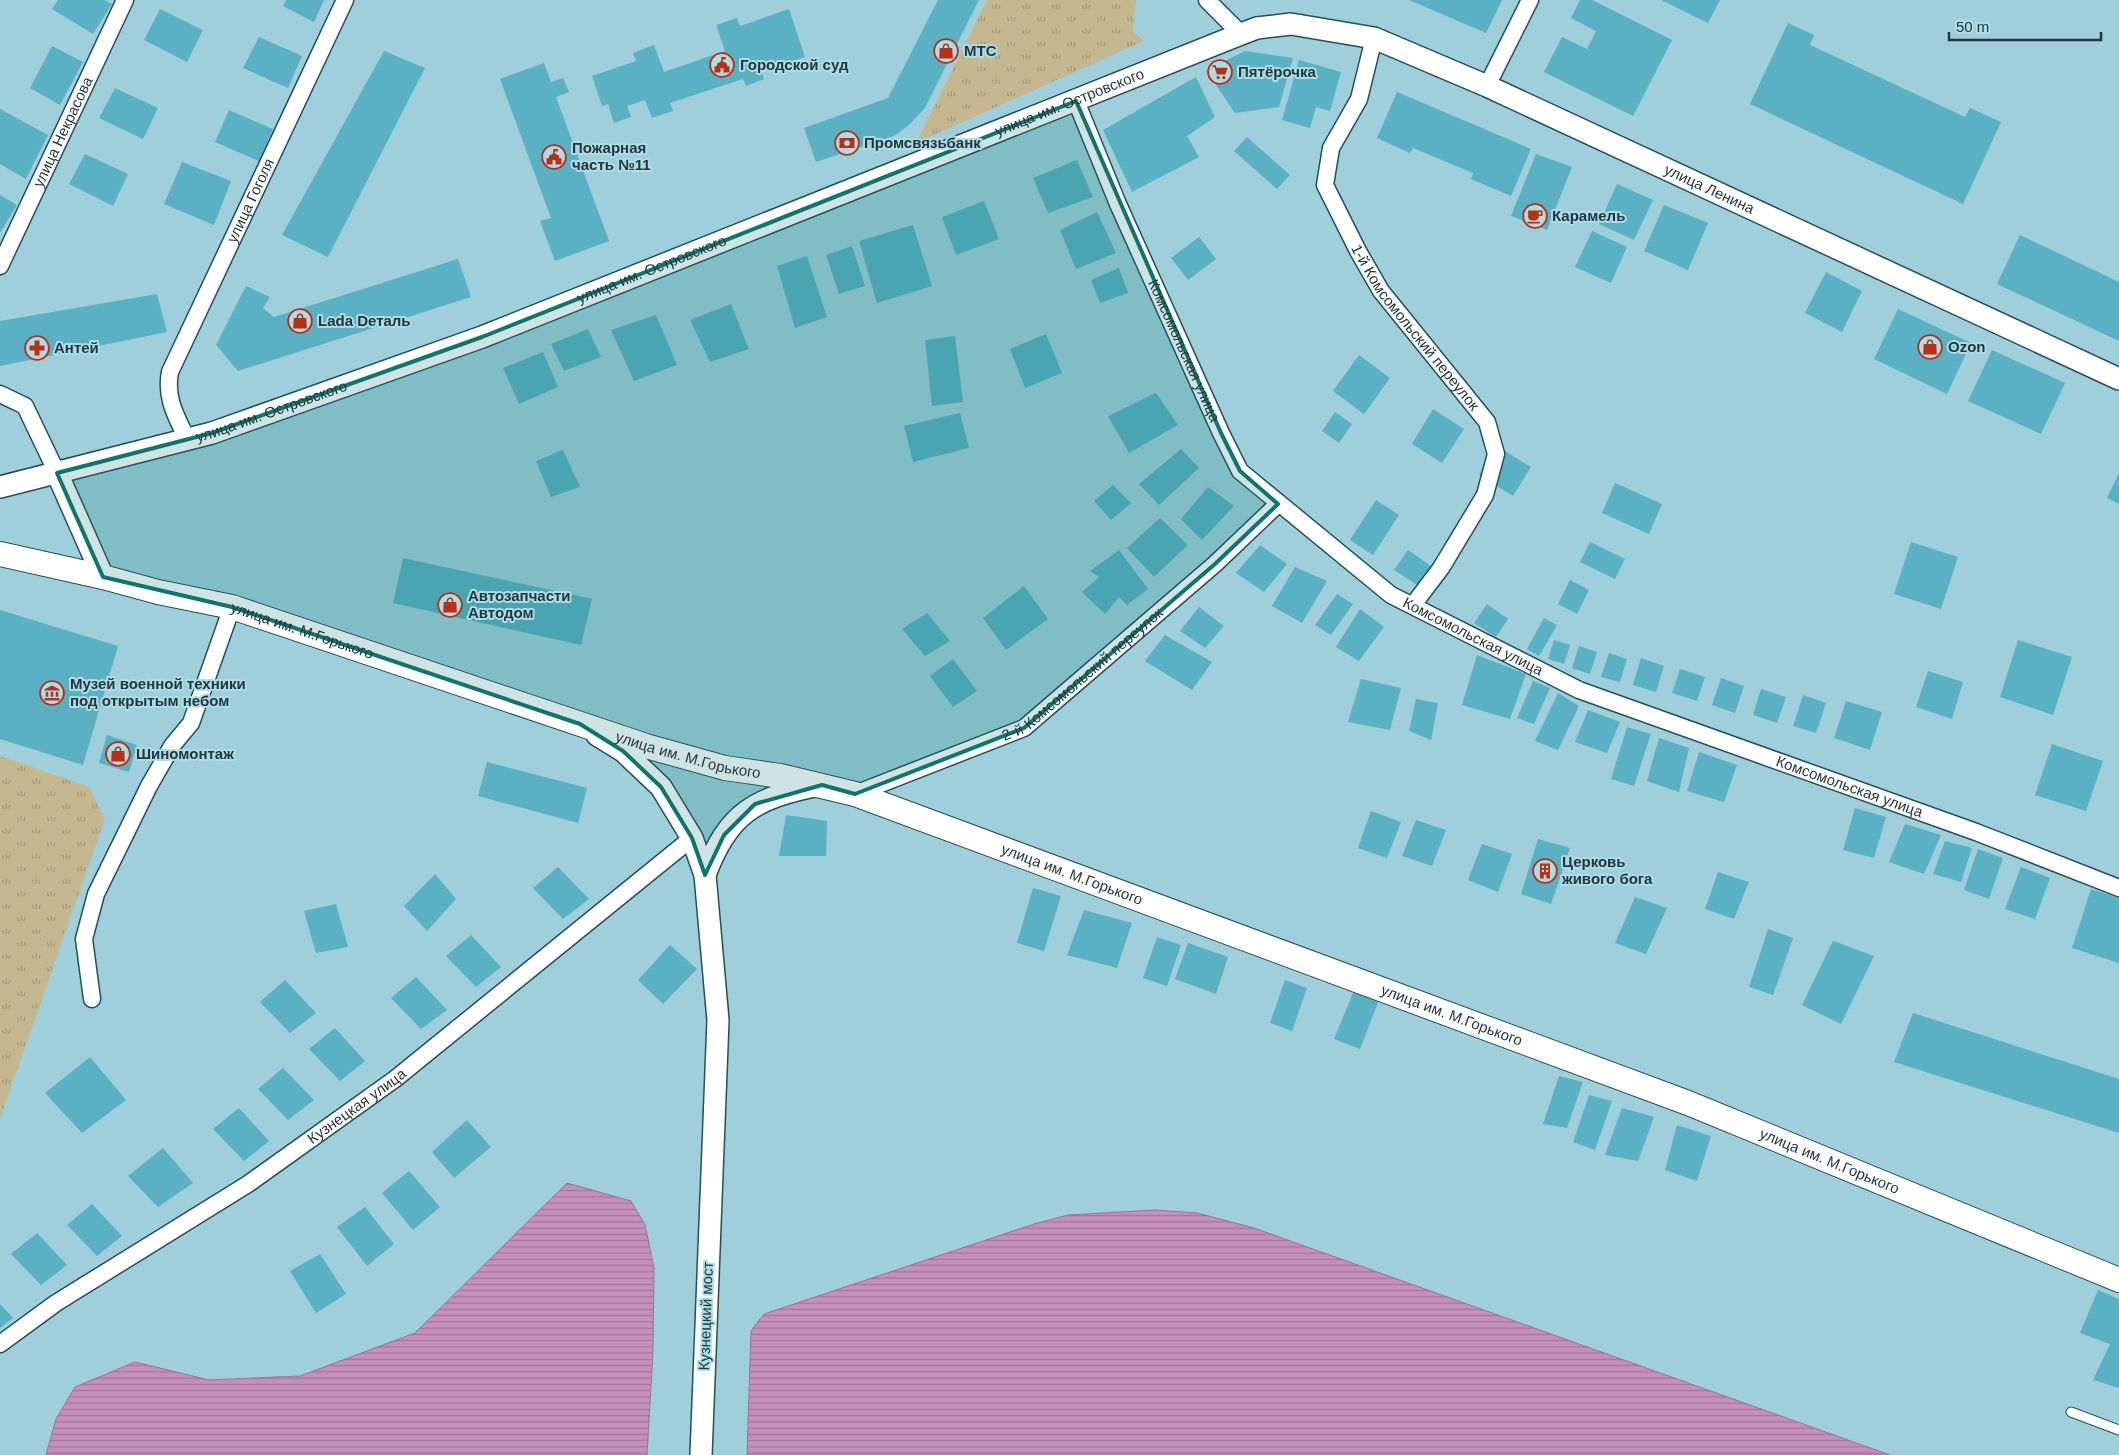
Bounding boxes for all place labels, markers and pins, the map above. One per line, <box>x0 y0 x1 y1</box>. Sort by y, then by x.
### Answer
shop icon: МТС <box>933 38 959 64</box>
place label: МТС <box>964 42 997 59</box>
public building icon: Городской суд <box>709 52 735 78</box>
place label: Городской суд <box>740 56 849 73</box>
supermarket icon: Пятёрочка <box>1207 59 1233 85</box>
place label: Пятёрочка <box>1238 63 1316 80</box>
bank icon: Промсвязьбанк <box>834 130 860 156</box>
place label: Промсвязьбанк <box>864 134 981 151</box>
place label: Пожарная часть №11 <box>572 139 651 173</box>
public building icon: Пожарная часть №11 <box>541 144 567 170</box>
cafe icon: Карамель <box>1522 203 1548 229</box>
place label: Карамель <box>1552 207 1625 224</box>
shop icon: Lada Dеталь <box>287 308 313 334</box>
place label: Lada Dеталь <box>318 312 411 329</box>
shop icon: Ozon <box>1917 334 1943 360</box>
pharmacy icon: Антей <box>24 335 50 361</box>
place label: Ozon <box>1948 338 1986 355</box>
place label: Антей <box>54 339 99 356</box>
place label: Автозапчасти Автодом <box>468 587 571 621</box>
shop icon: Автозапчасти Автодом <box>437 592 463 618</box>
place label: Музей военной техники под открытым небом <box>70 675 246 709</box>
museum icon: Музей военной техники под открытым небом <box>39 680 65 706</box>
shop icon: Шиномонтаж <box>105 741 131 767</box>
place label: Шиномонтаж <box>136 745 234 762</box>
place label: Церковь живого бога <box>1561 853 1653 887</box>
building icon: Церковь живого бога <box>1532 858 1558 884</box>

